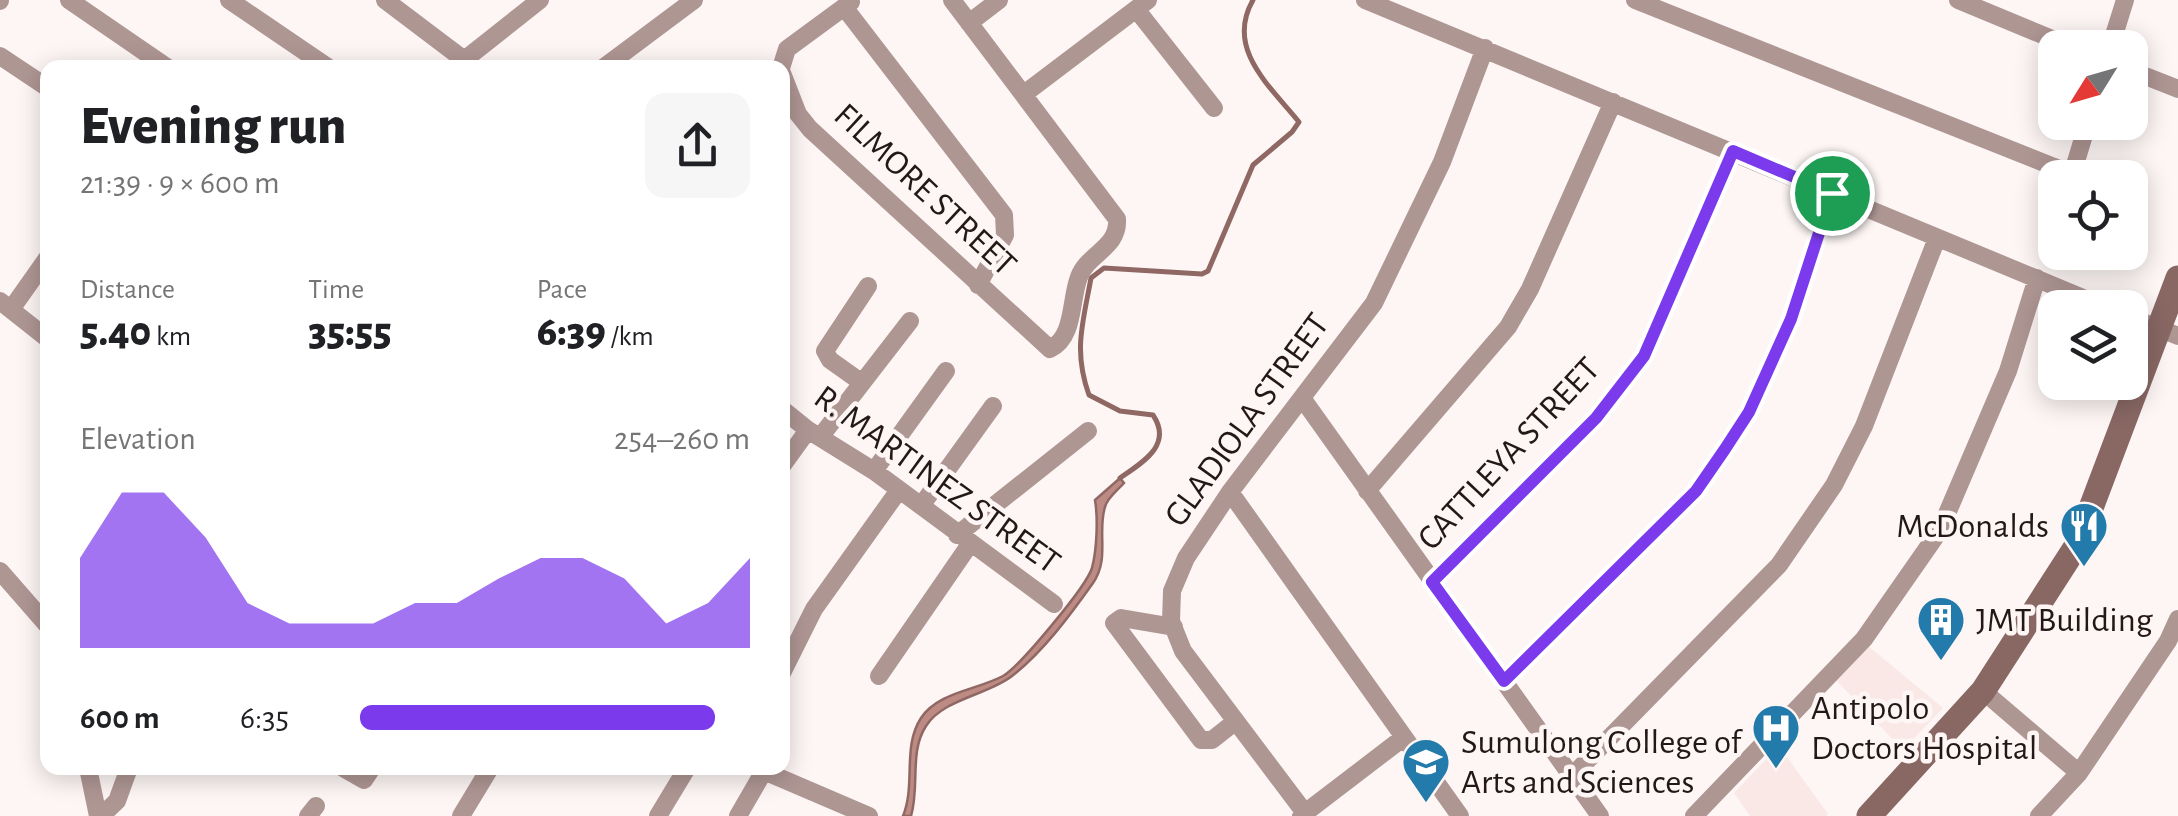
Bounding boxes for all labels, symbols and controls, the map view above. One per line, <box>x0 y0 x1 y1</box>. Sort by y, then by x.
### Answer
north arrow <box>2038 30 2148 140</box>
map controls <box>2038 30 2148 400</box>
button: share <box>645 93 750 198</box>
street label: FILMORE STREET <box>827 97 1023 283</box>
text: Evening run <box>80 99 346 154</box>
pin <box>1790 151 1875 236</box>
button: locate <box>2038 160 2148 270</box>
icon: arrive <box>1805 166 1860 221</box>
text: 21:39 · 9 × 600 m <box>80 167 280 199</box>
text: Distance <box>80 276 175 304</box>
text: Time <box>308 276 364 304</box>
text: Pace <box>537 276 587 304</box>
button: layers <box>2038 290 2148 400</box>
street label: GLADIOLA STREET <box>1158 307 1336 533</box>
text: 5.40 <box>80 311 151 353</box>
text: 35:55 <box>308 311 392 353</box>
text: 6:39 <box>537 311 606 353</box>
text: km <box>151 323 191 351</box>
text: /km <box>606 323 654 351</box>
street label: CATTLEYA STREET <box>1411 351 1607 557</box>
street label: R. MARTINEZ STREET <box>808 379 1066 581</box>
text: Elevation <box>80 423 196 455</box>
text: 254–260 m <box>614 423 750 455</box>
restaurant icon: McDonalds <box>2058 500 2110 568</box>
place label: McDonalds <box>1896 509 2049 544</box>
building icon: JMT Building <box>1915 594 1967 662</box>
place label: JMT Building <box>1976 603 2153 638</box>
place label: Antipolo Doctors Hospital <box>1811 691 2037 766</box>
text: 600 m <box>80 702 159 734</box>
text: 6:35 <box>240 702 289 734</box>
hospital icon: Antipolo Doctors Hospital <box>1750 702 1802 770</box>
place label: Sumulong College of Arts and Sciences <box>1461 725 1743 800</box>
school or university icon: Sumulong College of Arts and Sciences <box>1400 736 1452 804</box>

